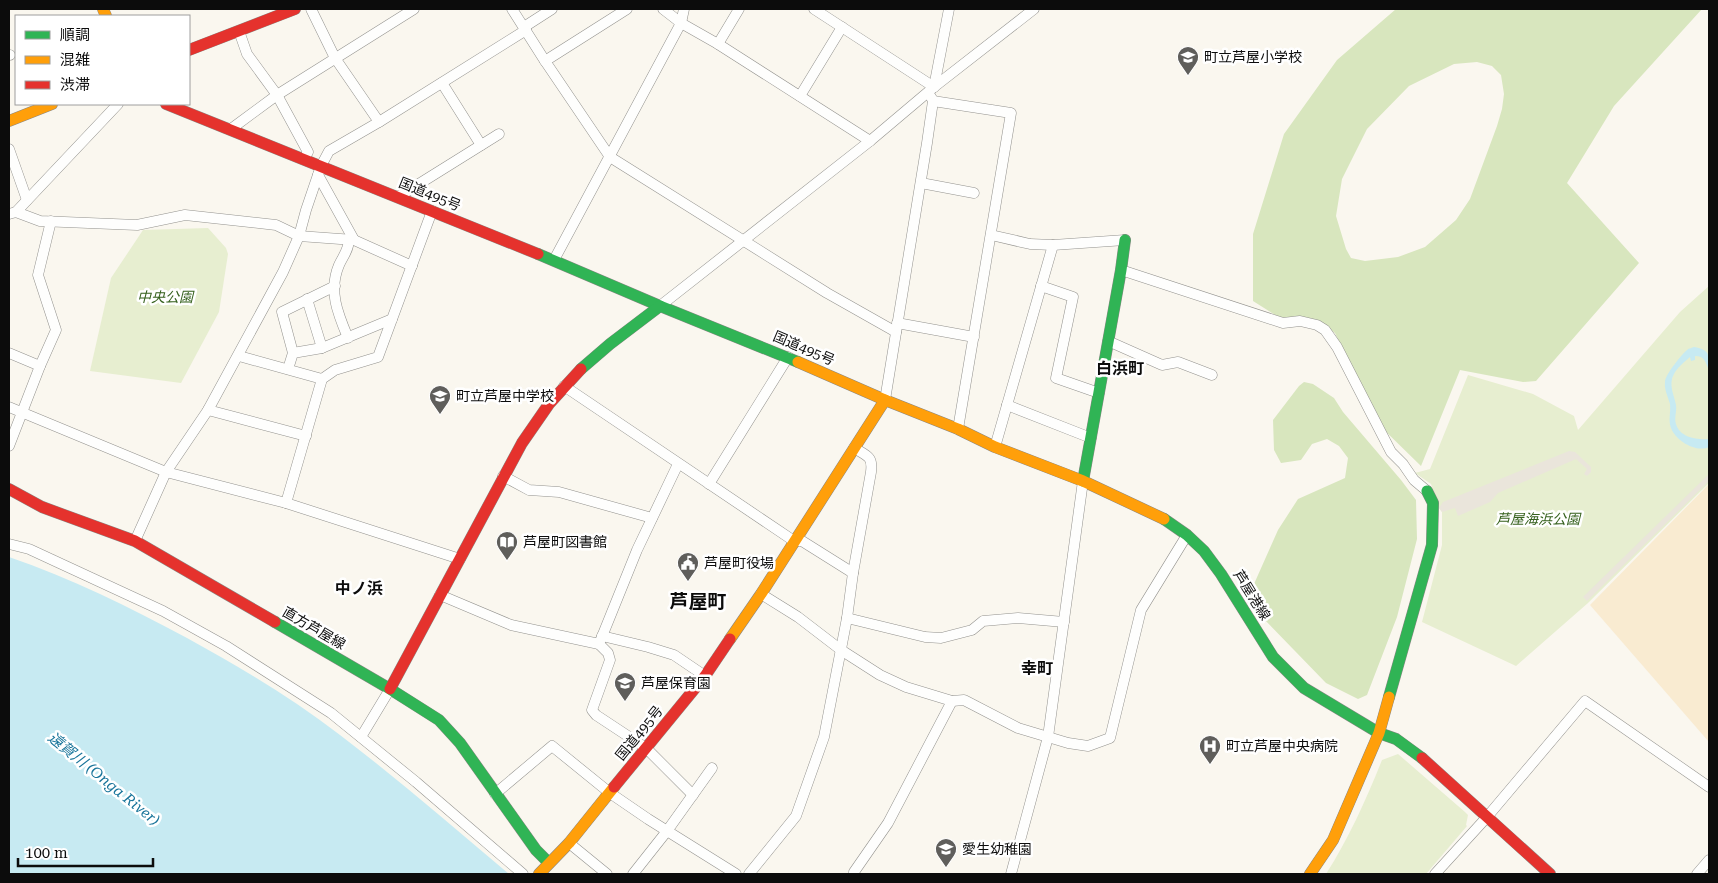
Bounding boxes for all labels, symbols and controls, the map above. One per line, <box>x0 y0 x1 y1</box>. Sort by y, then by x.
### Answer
legend <box>15 15 190 105</box>
text: 順調 <box>60 26 90 44</box>
school or university icon: 町立芦屋小学校 <box>1176 45 1200 76</box>
place label: 町立芦屋小学校 <box>1204 49 1302 65</box>
text: 混雑 <box>60 51 90 69</box>
text: 渋滞 <box>60 76 90 94</box>
street label: 国道495号 <box>397 174 463 214</box>
park label: 中央公園 <box>137 289 195 305</box>
street label: 国道495号 <box>771 328 837 368</box>
district label: 白浜町 <box>1096 359 1144 378</box>
school or university icon: 町立芦屋中学校 <box>428 384 452 415</box>
place label: 町立芦屋中学校 <box>456 388 554 404</box>
park label: 芦屋海浜公園 <box>1496 511 1582 527</box>
library icon: 芦屋町図書館 <box>495 530 519 561</box>
place label: 芦屋町図書館 <box>523 534 607 550</box>
public building icon: 芦屋町役場 <box>676 551 700 582</box>
place label: 芦屋町役場 <box>704 555 774 571</box>
street label: 芦屋港線 <box>1230 567 1274 623</box>
district label: 中ノ浜 <box>335 579 383 598</box>
district label: 芦屋町 <box>669 590 727 613</box>
street label: 直方芦屋線 <box>280 604 348 652</box>
district label: 幸町 <box>1021 659 1053 678</box>
school or university icon: 芦屋保育園 <box>613 671 637 702</box>
place label: 芦屋保育園 <box>641 675 711 691</box>
street label: 国道495号 <box>612 703 666 763</box>
water label: 遠賀川 (Onga River) <box>44 728 164 830</box>
hospital icon: 町立芦屋中央病院 <box>1198 734 1222 765</box>
place label: 町立芦屋中央病院 <box>1226 738 1338 754</box>
scale bar <box>18 836 152 868</box>
school or university icon: 愛生幼稚園 <box>934 837 958 868</box>
place label: 愛生幼稚園 <box>962 841 1032 857</box>
text: 100 m <box>25 844 68 862</box>

